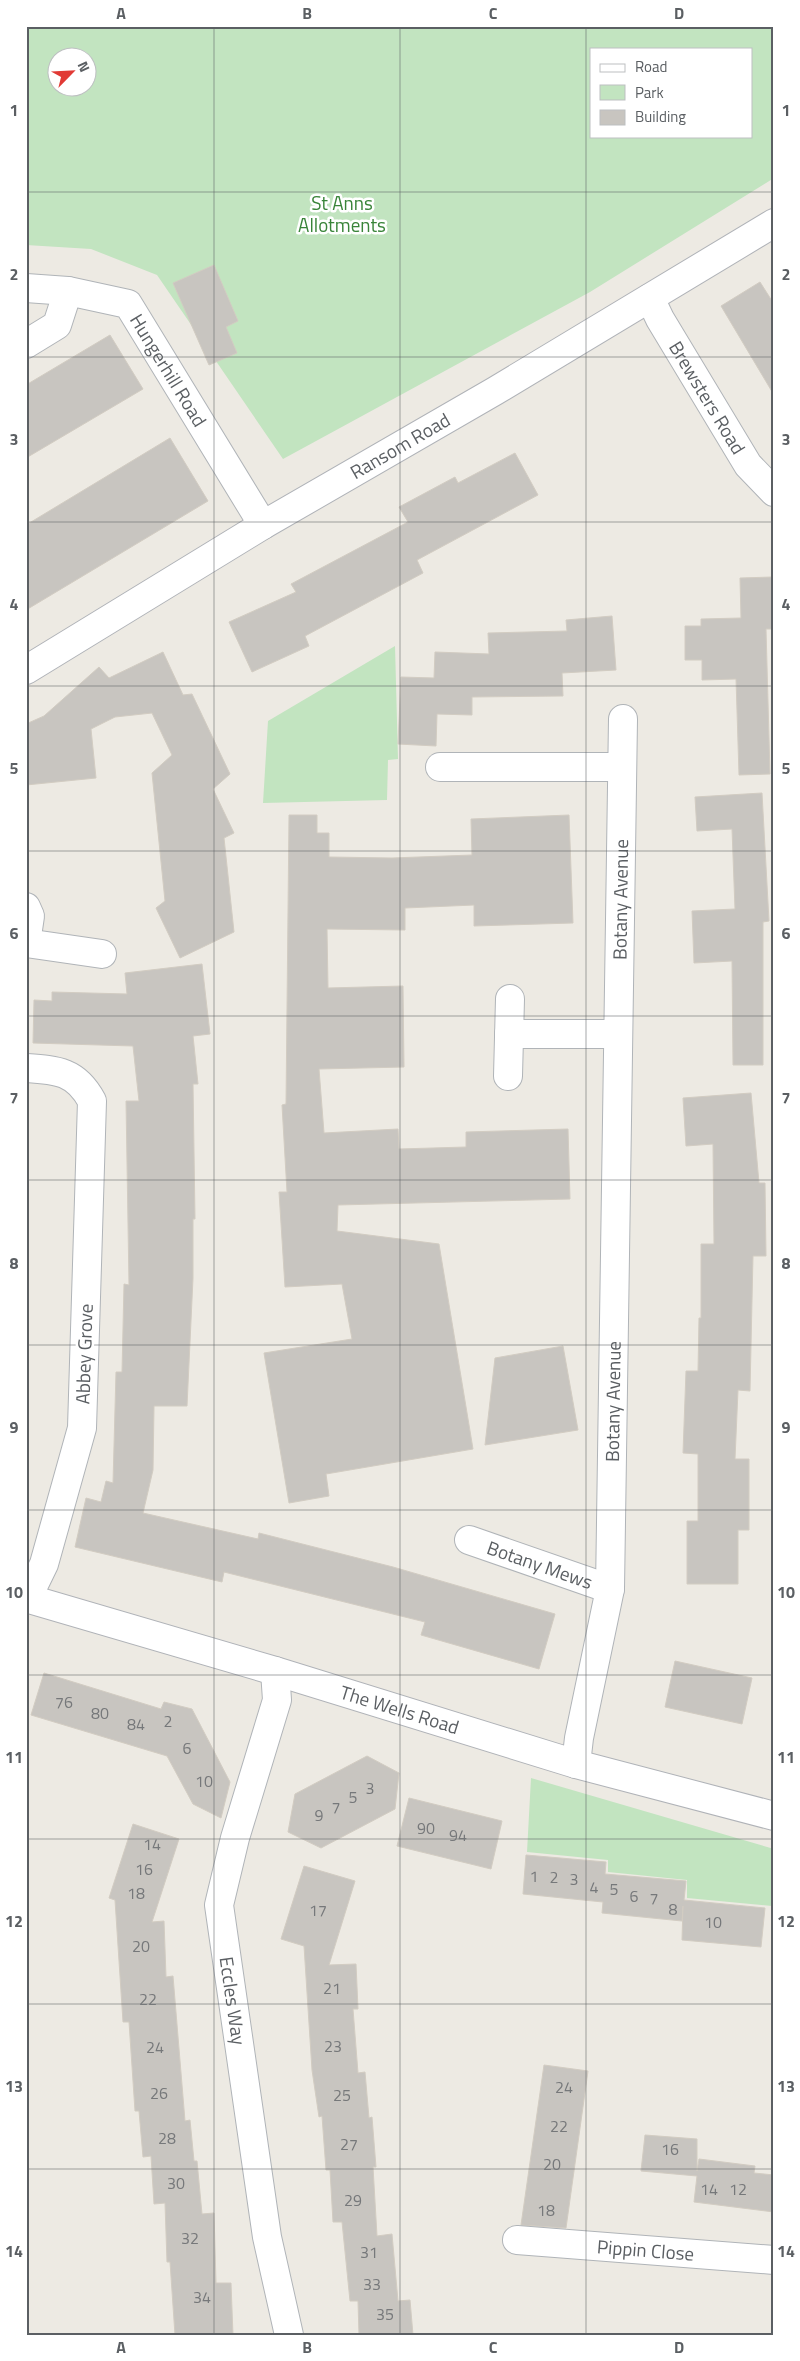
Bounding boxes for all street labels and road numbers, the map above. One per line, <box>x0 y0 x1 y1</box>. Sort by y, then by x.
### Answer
street label: Hungerhill Road <box>123 308 214 432</box>
street label: Brewsters Road <box>662 335 753 460</box>
street label: Ransom Road <box>344 405 455 486</box>
street label: Botany Avenue <box>604 839 635 960</box>
street label: Abbey Grove <box>67 1303 100 1405</box>
street label: Botany Avenue <box>597 1341 628 1462</box>
street label: Botany Mews <box>483 1532 597 1596</box>
street label: The Wells Road <box>337 1677 463 1741</box>
street label: Eccles Way <box>213 1955 254 2047</box>
street label: Pippin Close <box>596 2231 695 2268</box>

